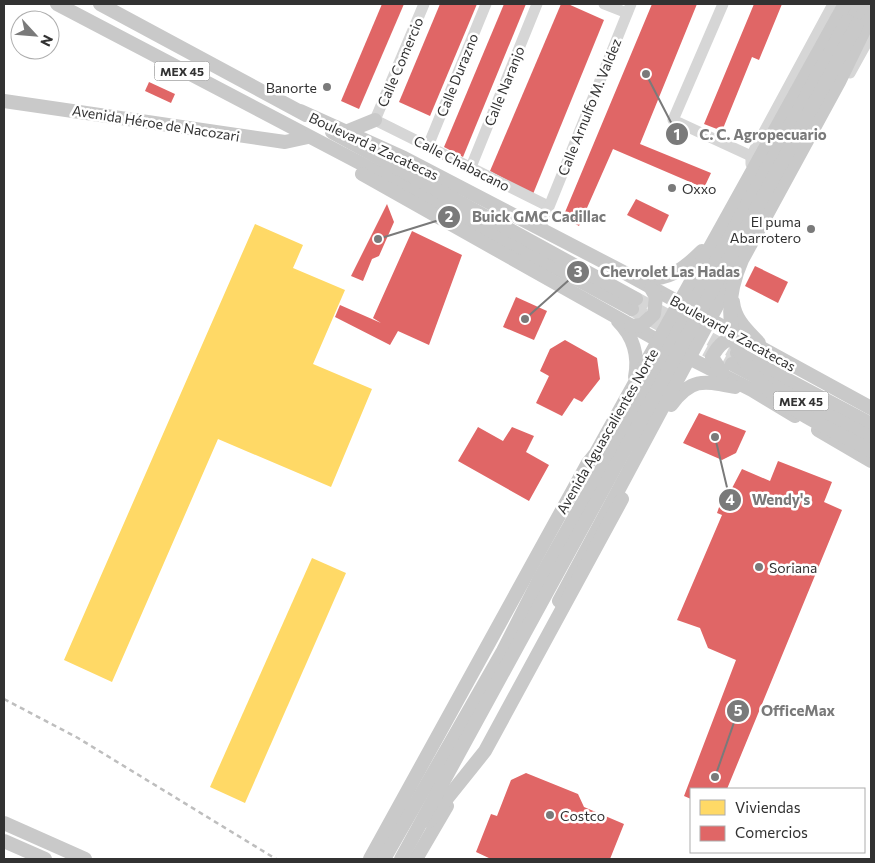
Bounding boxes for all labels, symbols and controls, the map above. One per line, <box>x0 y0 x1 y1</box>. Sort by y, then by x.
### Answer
north arrow <box>10 10 60 60</box>
street label: Calle Comercio <box>373 15 427 109</box>
street label: Calle Durazno <box>433 31 481 119</box>
text: N <box>37 32 57 49</box>
street label: Calle Arnulfo M. Valdez <box>554 36 624 178</box>
street label: Calle Naranjo <box>480 44 528 128</box>
road number: MEX 45 <box>154 61 210 80</box>
place label: Banorte <box>266 79 317 96</box>
marker: Banorte <box>321 81 333 93</box>
street label: Avenida Héroe de Nacozari <box>71 101 241 145</box>
street label: Boulevard a Zacatecas <box>306 108 442 184</box>
callout: C. C. Agropecuario <box>664 119 837 149</box>
text: 1 <box>674 125 680 143</box>
text: C. C. Agropecuario <box>699 125 827 143</box>
street label: Calle Chabacano <box>411 132 513 194</box>
place label: Oxxo <box>682 180 716 197</box>
marker: Oxxo <box>666 182 678 194</box>
callout: Buick GMC Cadillac <box>437 202 616 232</box>
text: 2 <box>445 207 453 225</box>
text: Buick GMC Cadillac <box>472 207 606 225</box>
place label: El puma Abarrotero <box>730 213 801 246</box>
marker: El puma Abarrotero <box>805 223 817 235</box>
callout: Chevrolet Las Hadas <box>565 257 750 287</box>
text: 3 <box>574 262 583 280</box>
text: Chevrolet Las Hadas <box>600 262 740 280</box>
street label: Boulevard a Zacatecas <box>667 291 799 375</box>
street label: Avenida Aguascalientes Norte <box>553 345 661 517</box>
road number: MEX 45 <box>774 392 828 411</box>
callout: Wendy's <box>717 485 821 515</box>
text: 4 <box>725 490 735 508</box>
text: Wendy's <box>752 490 810 508</box>
place label: Soriana <box>769 559 817 576</box>
marker: Soriana <box>753 561 765 573</box>
callout: OfficeMax <box>726 696 845 726</box>
text: 5 <box>734 701 743 719</box>
text: OfficeMax <box>761 701 836 719</box>
legend <box>690 788 865 853</box>
text: Viviendas <box>735 798 801 816</box>
place label: Costco <box>560 807 605 824</box>
marker: Costco <box>544 809 556 821</box>
text: Comercios <box>735 823 808 841</box>

